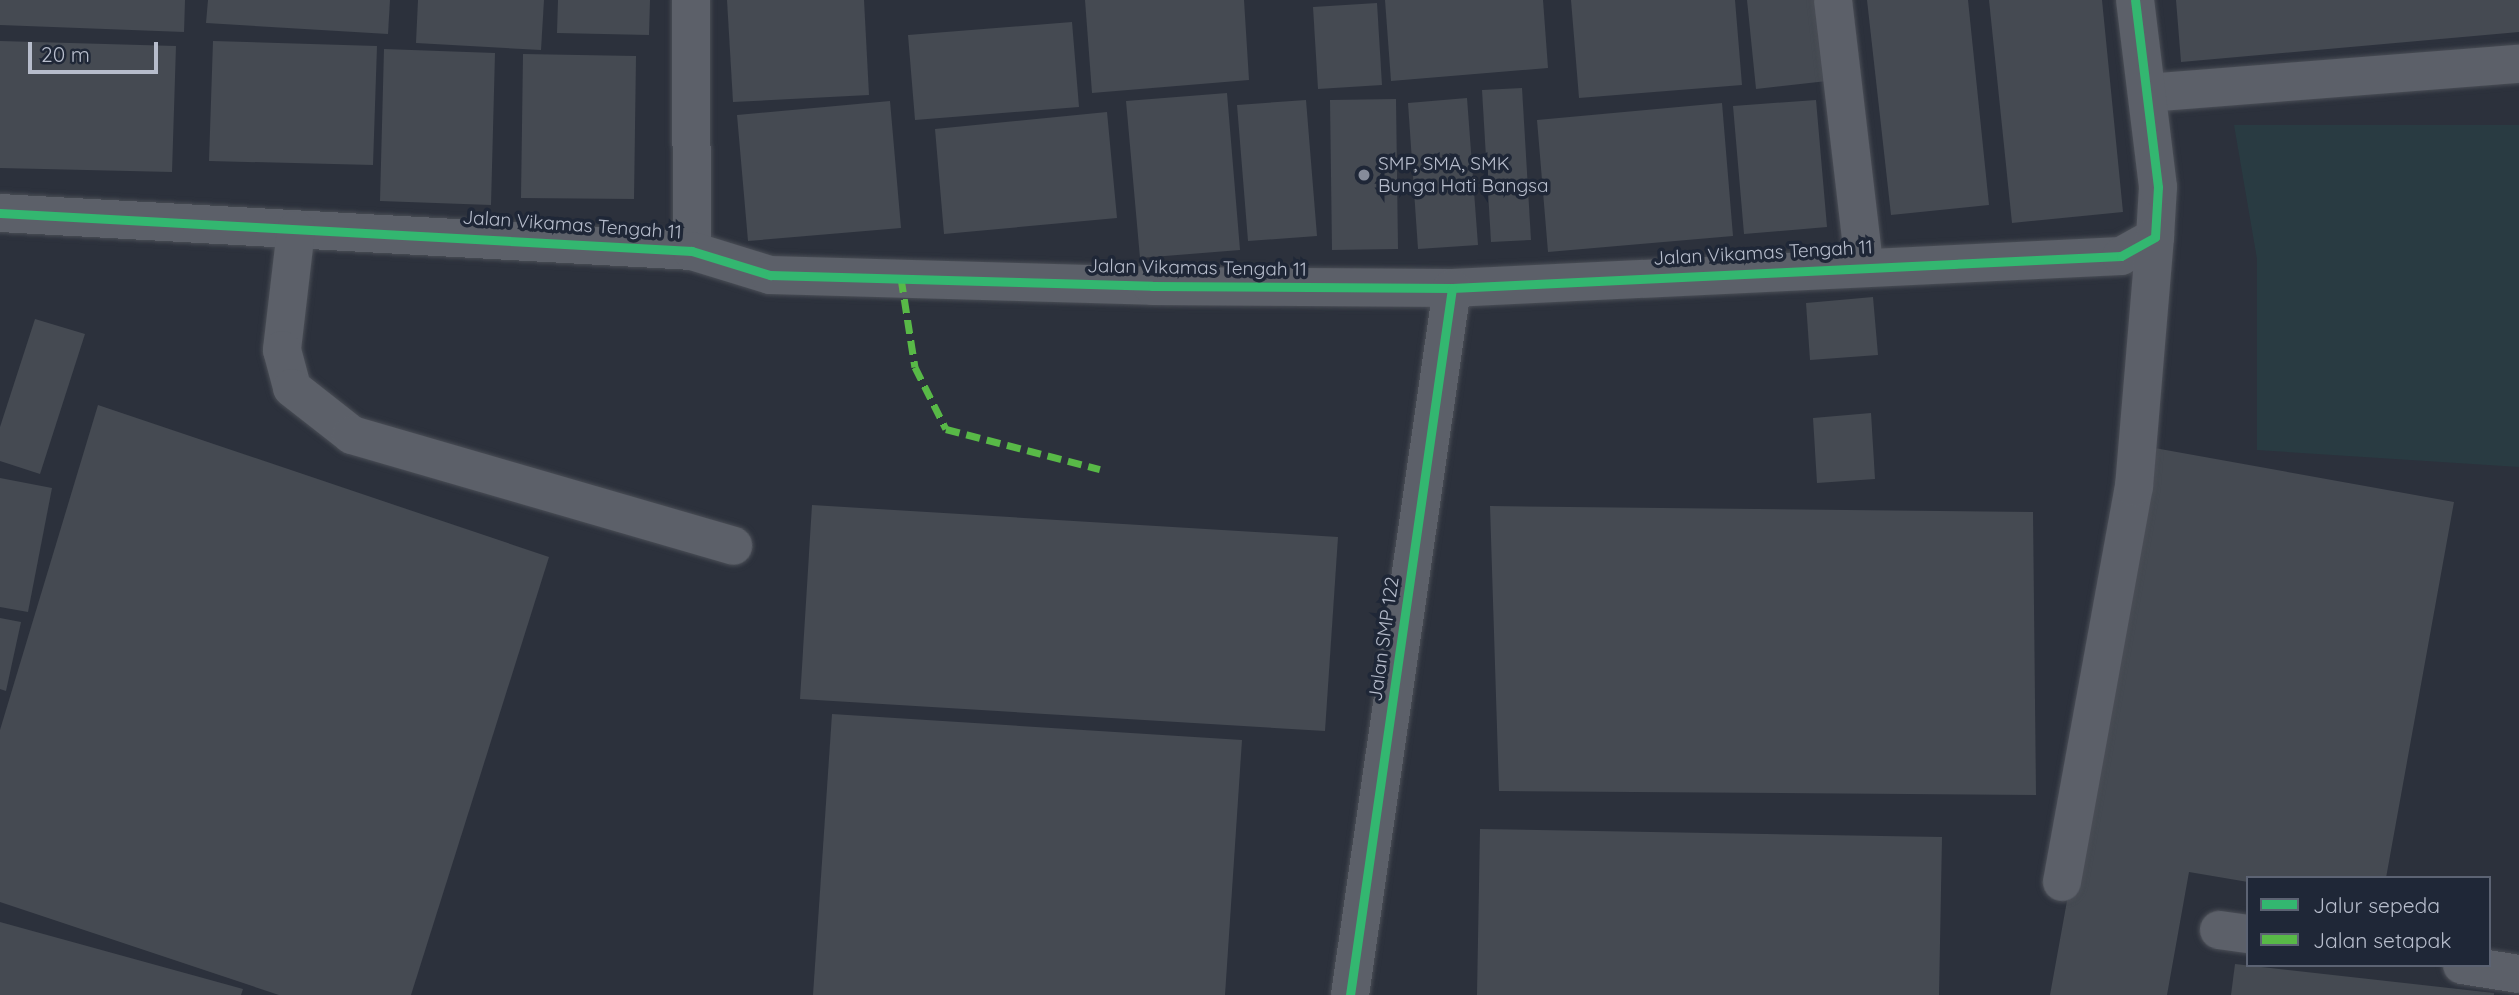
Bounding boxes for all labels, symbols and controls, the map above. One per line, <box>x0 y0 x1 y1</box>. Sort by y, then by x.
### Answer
scale bar <box>32 28 161 72</box>
text: 20 m <box>41 41 90 67</box>
place label: SMP, SMA, SMK Bunga Hati Bangsa <box>1378 153 1549 197</box>
marker: SMP, SMA, SMK Bunga Hati Bangsa <box>1356 167 1372 183</box>
street label: Jalan Vikamas Tengah 11 <box>462 206 682 244</box>
street label: Jalan Vikamas Tengah 11 <box>1653 236 1873 270</box>
street label: Jalan Vikamas Tengah 11 <box>1087 255 1307 281</box>
street label: Jalan SMP 122 <box>1364 575 1404 703</box>
legend <box>2246 876 2491 967</box>
text: Jalur sepeda <box>2313 892 2440 918</box>
text: Jalan setapak <box>2313 927 2451 953</box>

